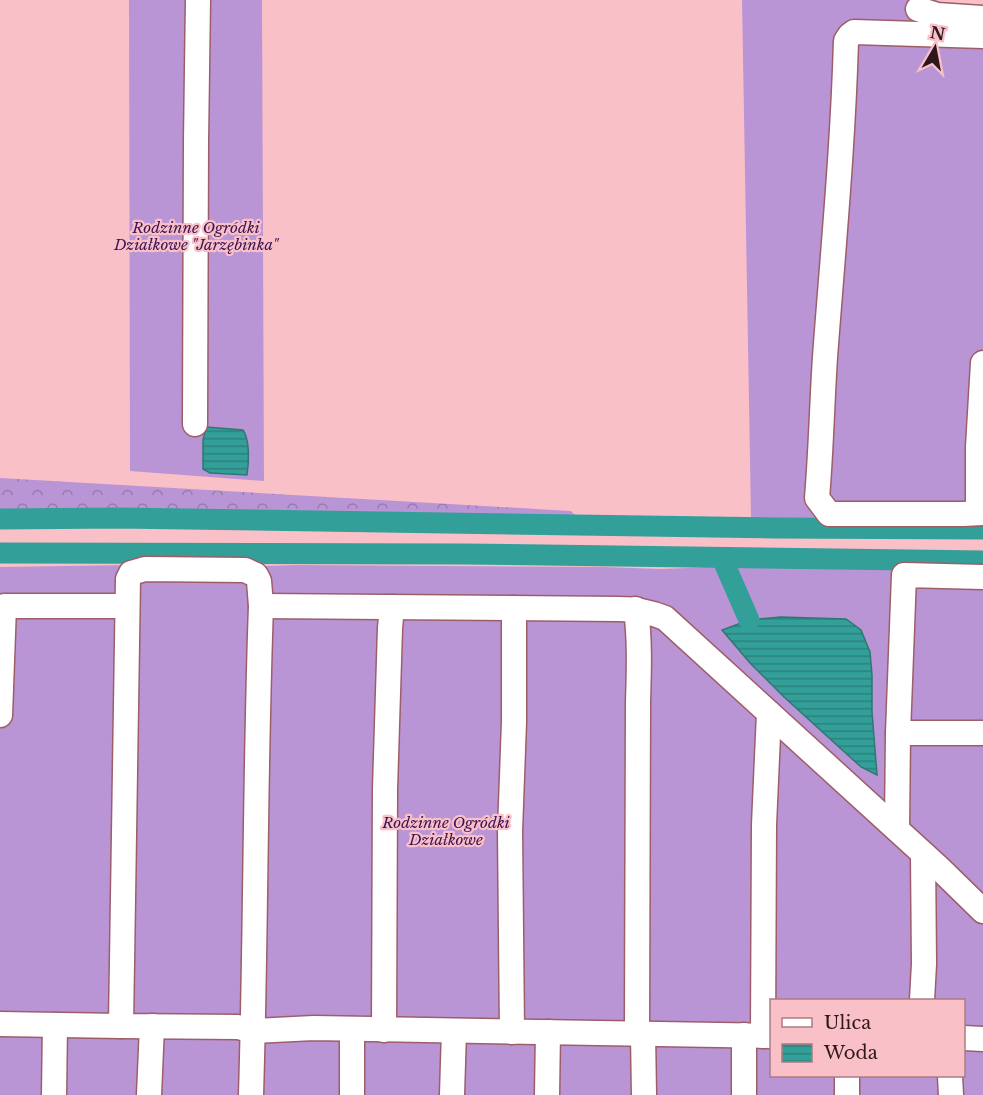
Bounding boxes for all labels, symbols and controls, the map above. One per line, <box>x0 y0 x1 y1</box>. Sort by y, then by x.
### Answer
north arrow <box>905 18 965 78</box>
text: N <box>928 22 947 44</box>
park label: Rodzinne Ogródki Działkowe "Jarzębinka" <box>113 218 280 254</box>
park label: Rodzinne Ogródki Działkowe <box>381 813 511 849</box>
legend <box>770 999 965 1077</box>
text: Ulica <box>824 1012 871 1034</box>
text: Woda <box>823 1042 878 1064</box>

